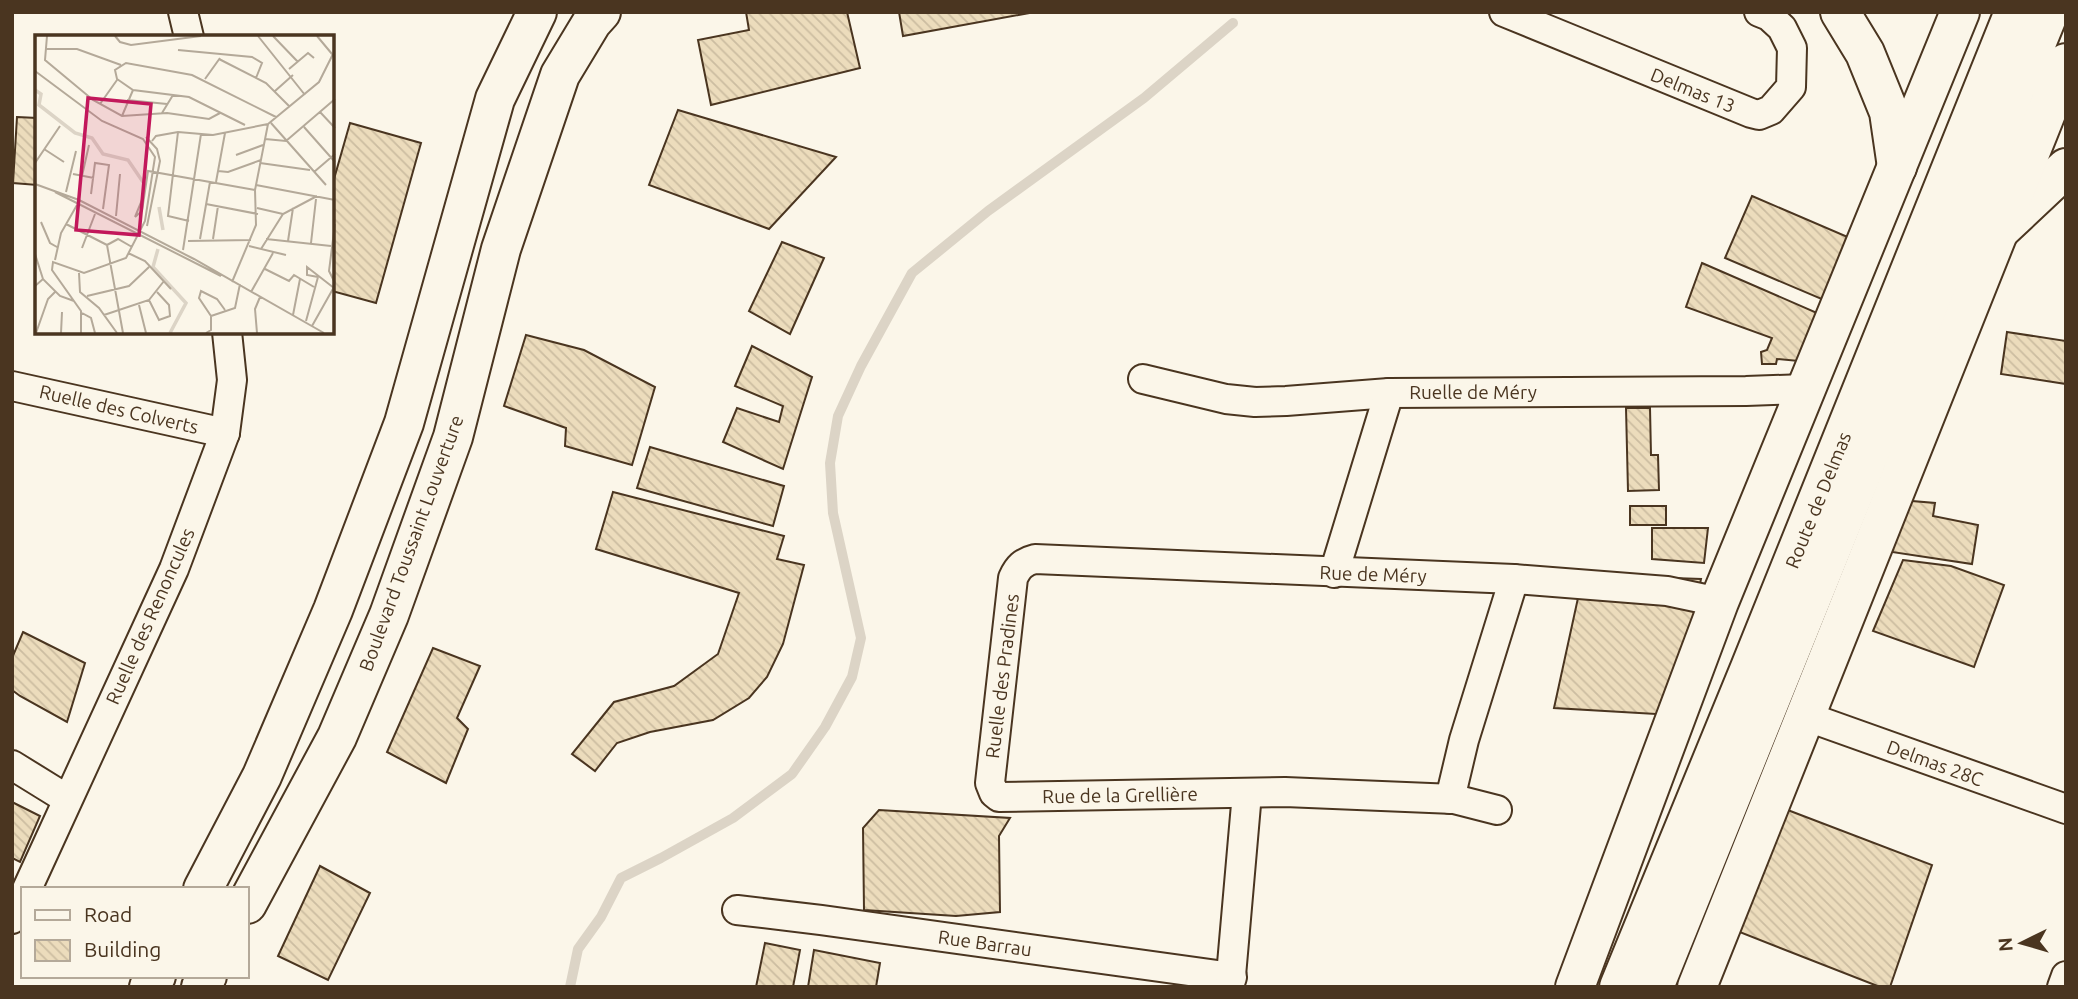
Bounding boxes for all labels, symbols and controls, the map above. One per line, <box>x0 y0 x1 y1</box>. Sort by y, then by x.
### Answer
inset map <box>35 35 334 334</box>
street label: Delmas 13 <box>1648 63 1738 117</box>
street label: Ruelle des Colverts <box>37 380 201 438</box>
street label: Ruelle de Méry <box>1409 381 1537 403</box>
street label: Boulevard Toussaint Louverture <box>354 412 468 674</box>
street label: Route de Delmas <box>1781 429 1855 571</box>
street label: Ruelle des Renoncules <box>101 524 199 708</box>
street label: Rue de Méry <box>1319 561 1427 587</box>
street label: Ruelle des Pradines <box>981 592 1023 760</box>
street label: Delmas 28C <box>1884 735 1986 791</box>
street label: Rue de la Grellière <box>1042 783 1198 807</box>
legend <box>21 887 248 978</box>
text: Road <box>84 902 132 926</box>
north arrow <box>1987 908 2057 978</box>
street label: Rue Barrau <box>937 926 1033 960</box>
text: N <box>1993 936 2017 953</box>
text: Building <box>84 937 161 961</box>

